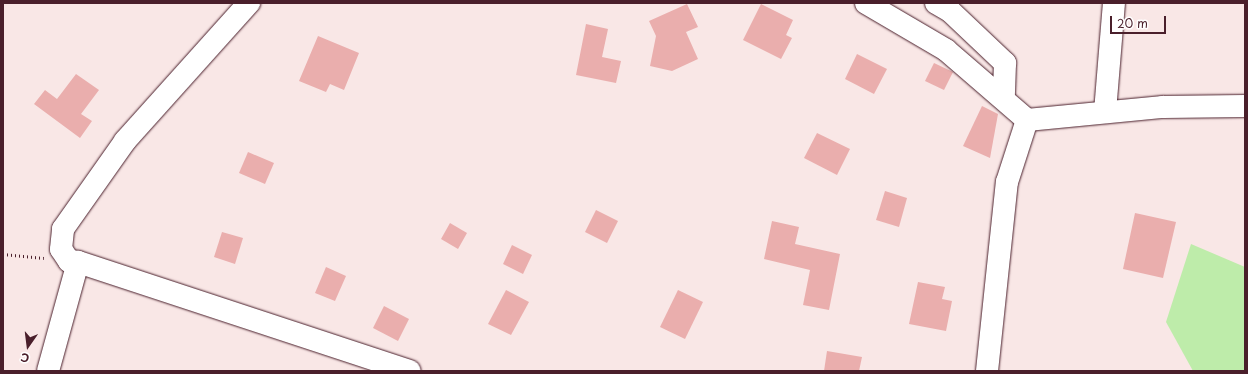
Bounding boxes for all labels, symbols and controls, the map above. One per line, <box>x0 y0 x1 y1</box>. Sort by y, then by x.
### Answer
scale bar <box>1112 8 1168 34</box>
text: 20 m <box>1117 14 1148 32</box>
north arrow <box>8 326 48 366</box>
text: С <box>19 349 31 367</box>

